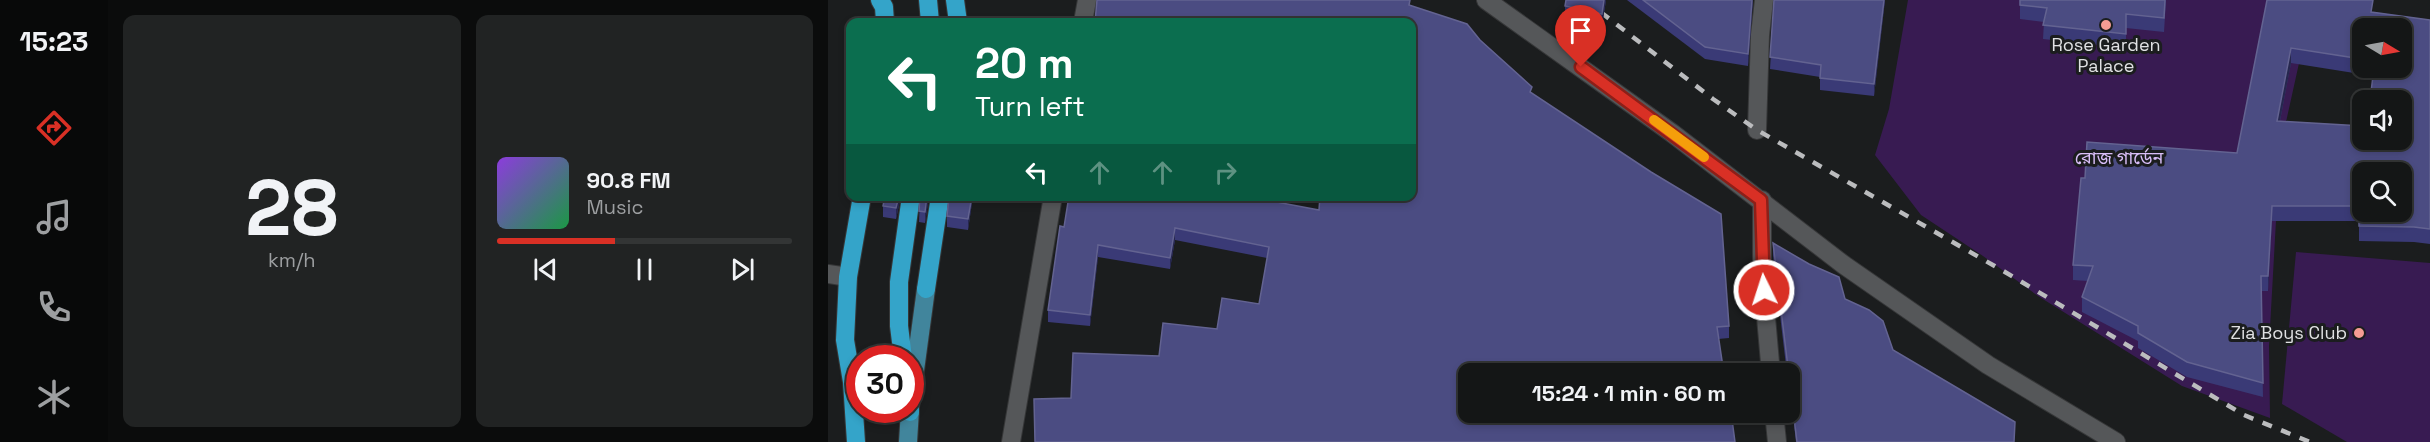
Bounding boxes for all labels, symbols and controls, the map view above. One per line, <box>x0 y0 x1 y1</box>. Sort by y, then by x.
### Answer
pin <box>1555 5 1606 67</box>
icon: arrive <box>1564 14 1597 47</box>
marker: Rose Garden Palace <box>2099 18 2113 32</box>
north arrow <box>2352 18 2412 78</box>
map controls <box>2352 18 2412 222</box>
text: 15:23 <box>20 24 88 59</box>
place label: Rose Garden Palace <box>2051 33 2161 77</box>
text: 20 m <box>975 37 1074 90</box>
icon: left <box>876 42 954 120</box>
text: Turn left <box>975 89 1085 124</box>
button: sound <box>2352 90 2412 150</box>
icon: directions <box>33 107 75 149</box>
park label: রোজ গার্ডেন <box>2075 146 2165 169</box>
icon: left <box>1020 156 1053 189</box>
icon: ahead <box>1083 156 1116 189</box>
icon: ahead <box>1146 156 1179 189</box>
icon: right <box>1209 156 1242 189</box>
text: 28 <box>245 158 338 258</box>
button: search <box>2352 162 2412 222</box>
text: 90.8 FM <box>587 166 671 194</box>
text: Music <box>587 194 643 220</box>
icon: music <box>33 196 75 238</box>
text: km/h <box>268 247 316 273</box>
icon: previous <box>529 253 562 286</box>
icon: pause <box>628 253 661 286</box>
icon: next <box>726 253 759 286</box>
position arrow <box>1732 258 1796 322</box>
icon: phone <box>33 286 75 328</box>
place label: Zia Boys Club <box>2231 321 2347 344</box>
marker: Zia Boys Club <box>2352 326 2366 340</box>
speed limit sign: 30 <box>846 345 924 423</box>
icon: climate <box>33 376 75 418</box>
text: 15:24 · 1 min · 60 m <box>1532 379 1726 407</box>

